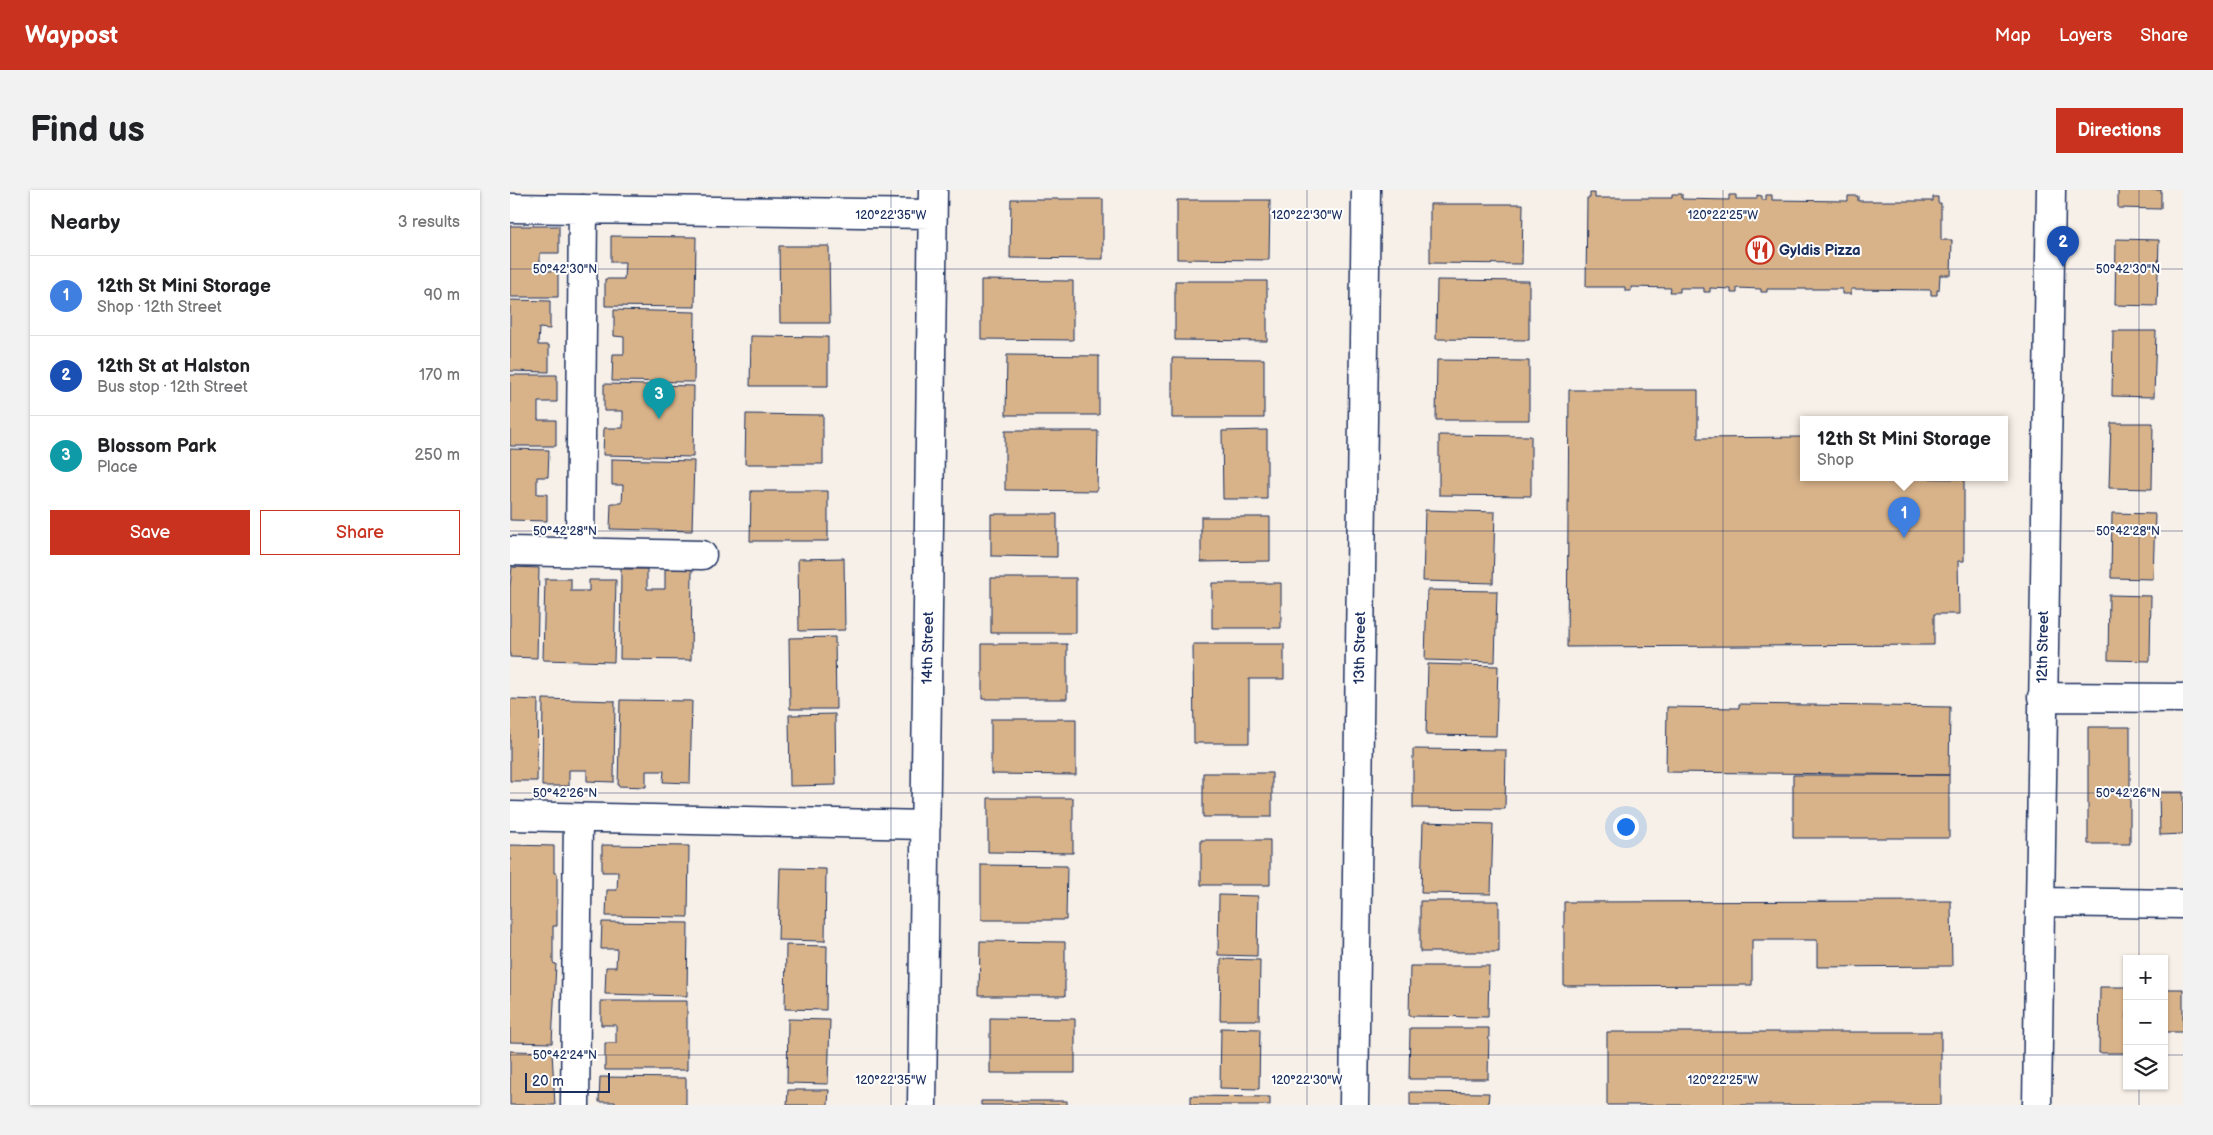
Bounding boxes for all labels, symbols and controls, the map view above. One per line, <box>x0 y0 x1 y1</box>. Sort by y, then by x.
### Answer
text: Waypost <box>25 21 118 50</box>
text: Map <box>1995 25 2031 46</box>
text: Layers <box>2059 25 2112 46</box>
text: Share <box>2140 25 2188 46</box>
button: Directions <box>2056 108 2183 153</box>
text: Find us <box>30 109 145 152</box>
text: 120°22'35"W <box>856 208 926 223</box>
text: 120°22'30"W <box>1271 208 1343 223</box>
text: 120°22'25"W <box>1688 208 1758 223</box>
text: Nearby <box>50 210 120 235</box>
text: 3 results <box>398 213 460 232</box>
pin: 2 <box>2047 226 2079 267</box>
restaurant icon: Gyldis Pizza <box>1745 235 1775 265</box>
place label: Gyldis Pizza <box>1779 241 1861 260</box>
text: 50°42'30"N <box>533 262 597 277</box>
text: 50°42'30"N <box>2096 262 2160 277</box>
text: 12th St Mini Storage <box>97 275 271 298</box>
text: 1 <box>63 286 69 305</box>
text: 90 m <box>424 286 460 305</box>
text: Shop · 12th Street <box>97 298 222 317</box>
text: 12th St at Halston <box>97 355 250 378</box>
text: 2 <box>61 366 71 385</box>
text: 170 m <box>419 366 460 385</box>
text: Bus stop · 12th Street <box>97 378 248 397</box>
pin: 3 <box>643 378 675 419</box>
popup <box>1800 416 2008 481</box>
text: 12th St Mini Storage <box>1817 428 1991 451</box>
text: Blossom Park <box>97 435 216 458</box>
text: 3 <box>61 446 71 465</box>
text: 250 m <box>414 446 460 465</box>
text: Shop <box>1817 451 1854 470</box>
text: Place <box>97 458 138 477</box>
pin: 1 <box>1888 497 1920 538</box>
button: Save <box>50 510 250 555</box>
button: Share <box>260 510 460 555</box>
text: 50°42'28"N <box>533 524 597 539</box>
text: 50°42'28"N <box>2096 524 2160 539</box>
street label: 12th Street <box>2033 610 2053 683</box>
street label: 14th Street <box>918 611 938 685</box>
street label: 13th Street <box>1350 611 1370 685</box>
text: 50°42'26"N <box>533 786 597 801</box>
text: 50°42'26"N <box>2096 786 2160 801</box>
your location <box>1613 814 1639 840</box>
map controls <box>2123 955 2168 1090</box>
button: + <box>2123 955 2168 1000</box>
button: − <box>2123 1000 2168 1045</box>
button: layers <box>2123 1045 2168 1090</box>
text: 50°42'24"N <box>533 1048 597 1063</box>
scale bar <box>525 1070 610 1093</box>
text: 20 m <box>532 1073 564 1090</box>
text: 120°22'35"W <box>856 1073 926 1088</box>
text: 120°22'30"W <box>1271 1073 1343 1088</box>
text: 120°22'25"W <box>1688 1073 1758 1088</box>

